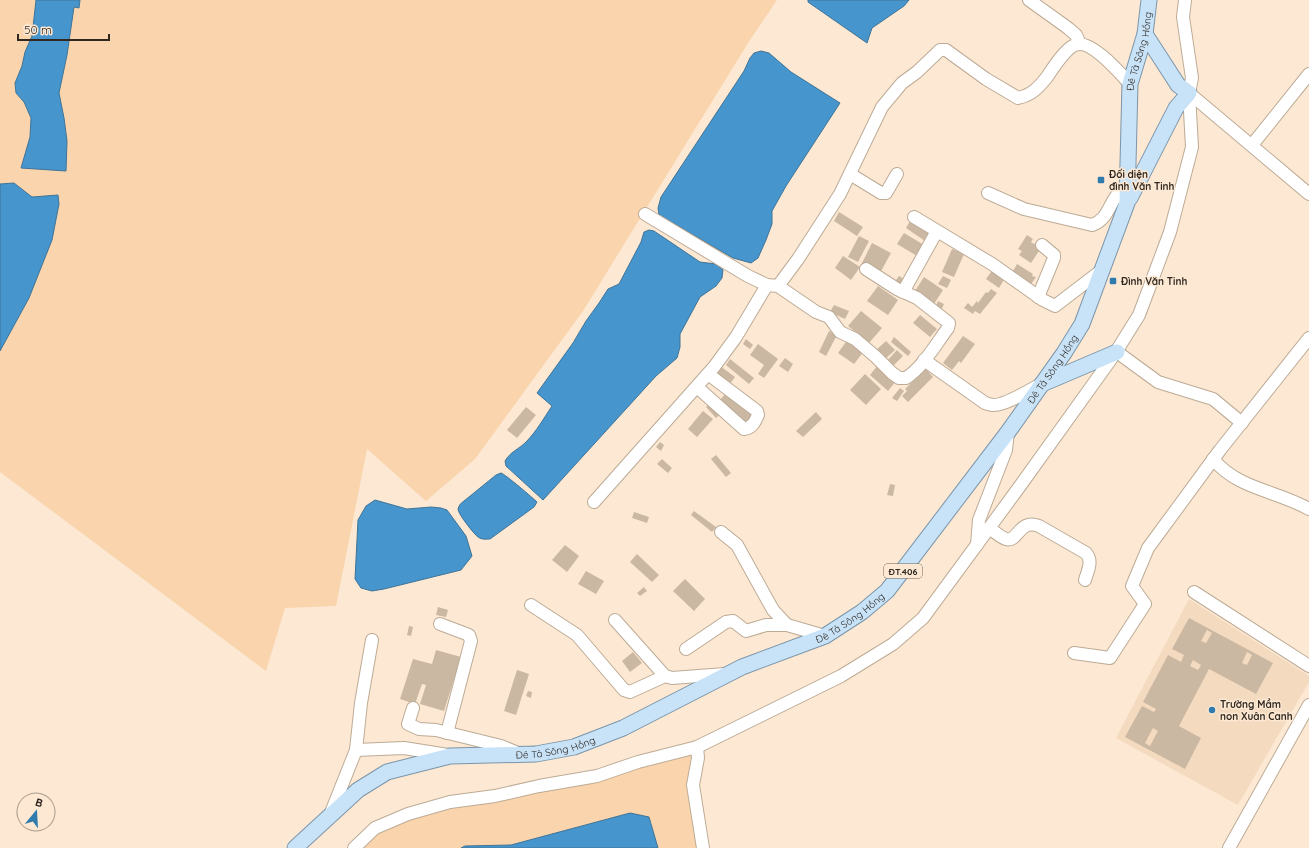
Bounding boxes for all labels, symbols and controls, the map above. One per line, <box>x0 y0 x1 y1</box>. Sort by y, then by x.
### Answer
street label: Đê Tả Sông Hồng <box>1123 11 1154 91</box>
scale bar <box>18 16 109 42</box>
text: 50 m <box>24 22 52 37</box>
place label: Đối diện đình Văn Tinh <box>1108 168 1175 193</box>
marker: Đối diện đình Văn Tinh <box>1096 175 1106 185</box>
place label: Đình Văn Tinh <box>1120 275 1187 288</box>
marker: Đình Văn Tinh <box>1108 276 1118 286</box>
street label: Đê Tả Sông Hồng <box>1024 332 1081 406</box>
road number: ĐT.406 <box>884 564 922 578</box>
street label: Đê Tả Sông Hồng <box>813 590 887 646</box>
place label: Trường Mầm non Xuân Canh <box>1220 698 1293 723</box>
marker: Trường Mầm non Xuân Canh <box>1207 705 1217 715</box>
street label: Đê Tả Sông Hồng <box>515 733 597 761</box>
north arrow <box>16 792 56 832</box>
text: B <box>33 795 45 810</box>

